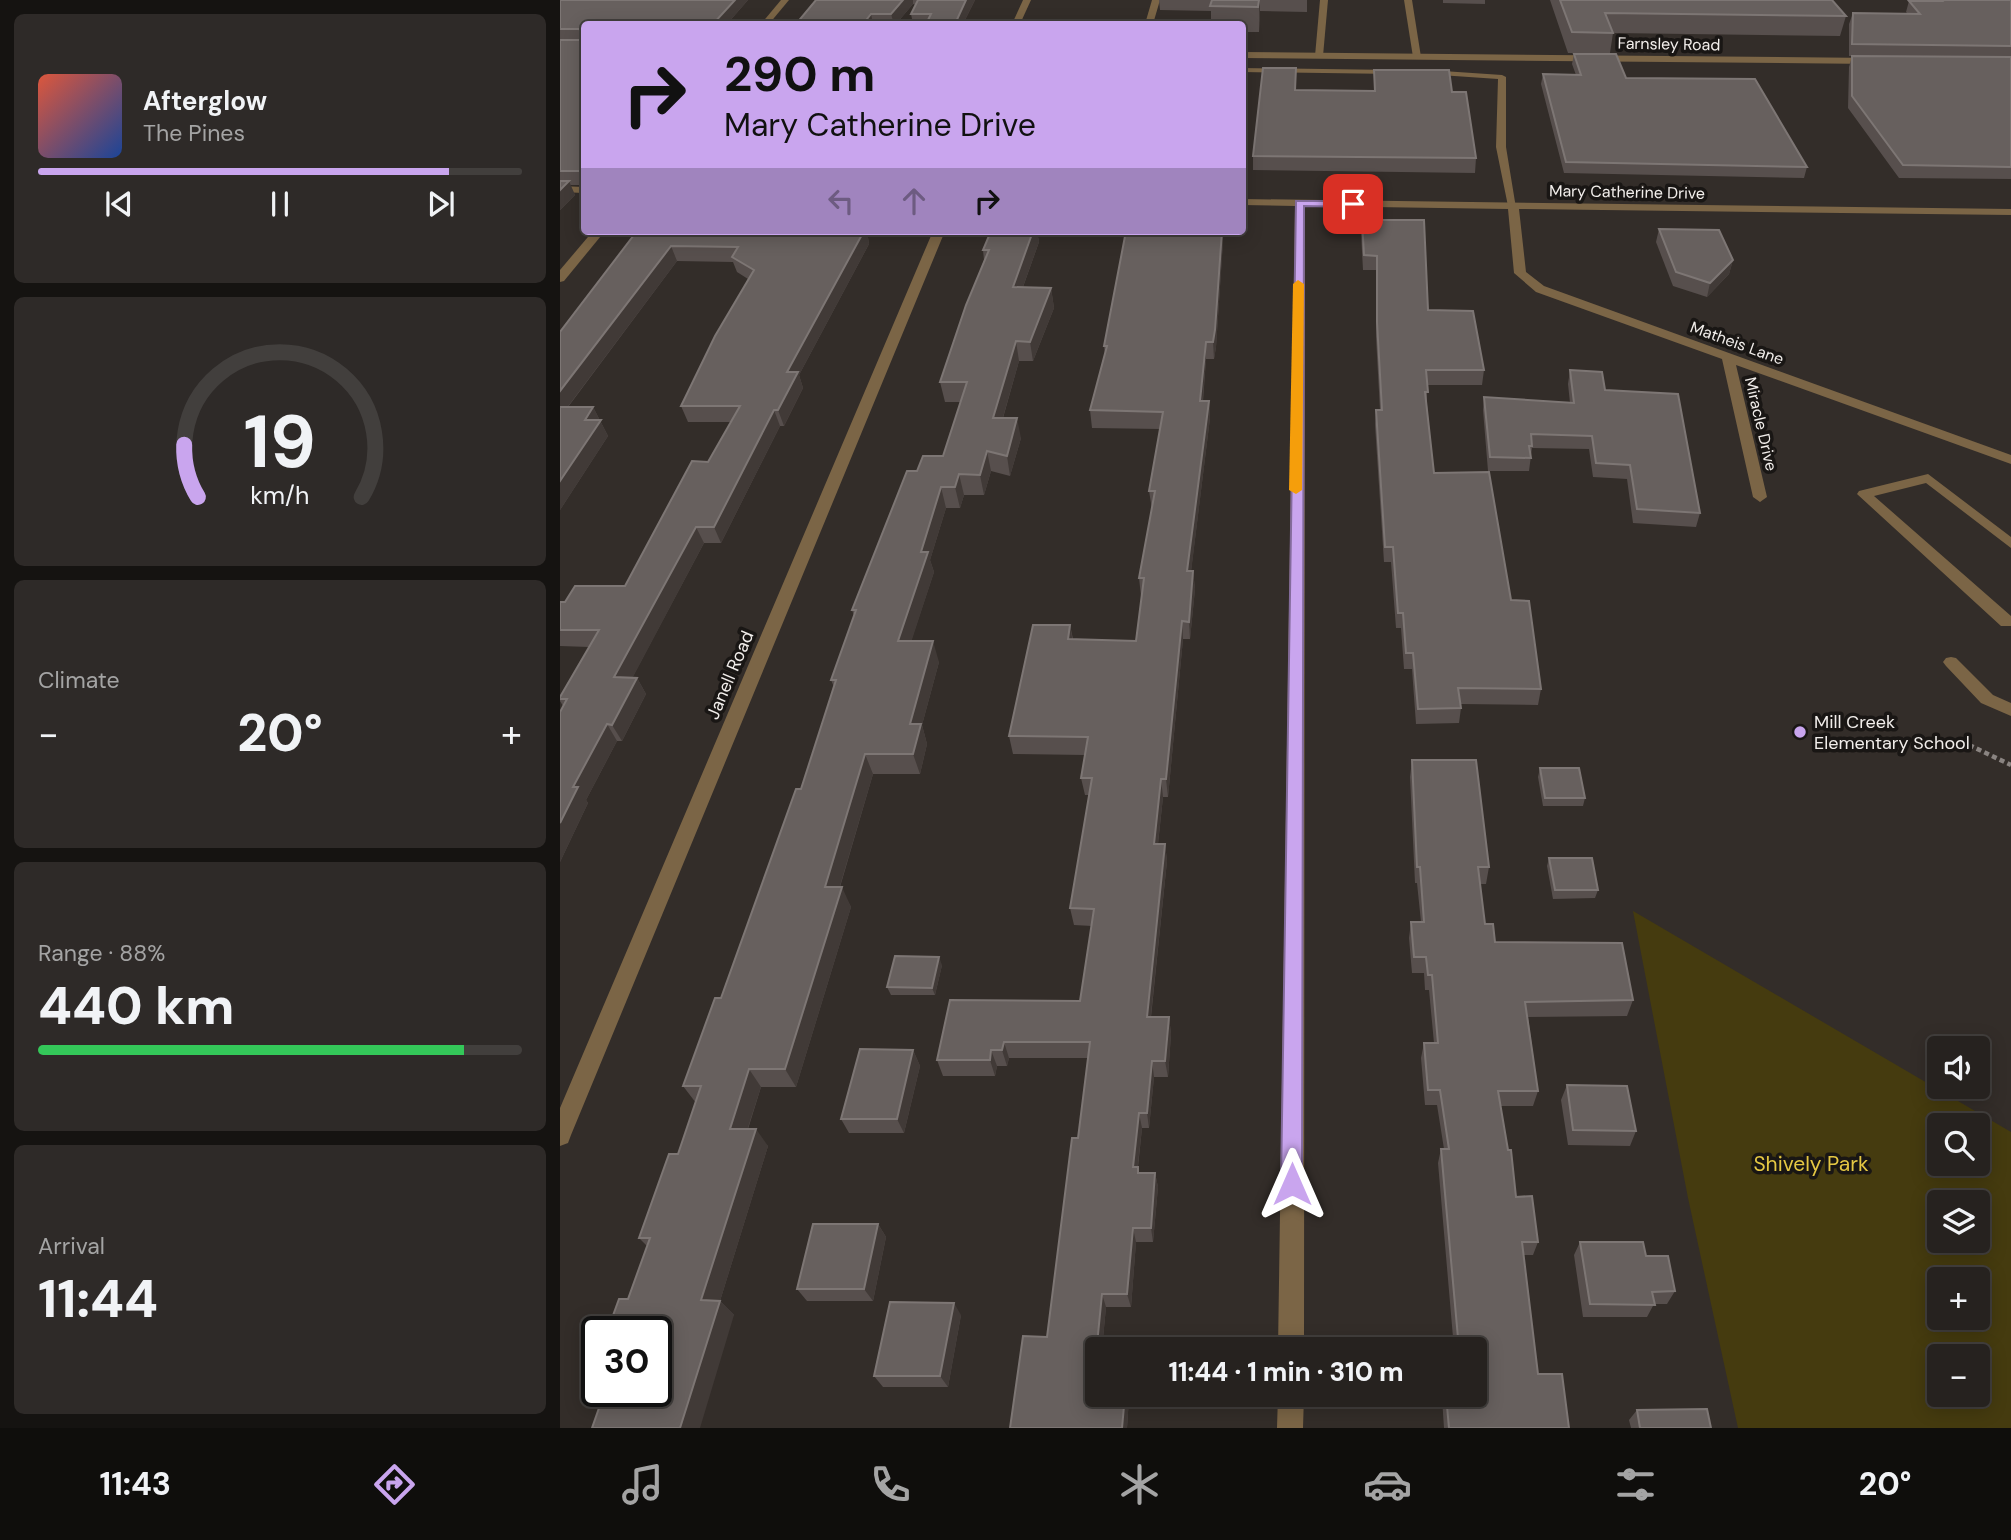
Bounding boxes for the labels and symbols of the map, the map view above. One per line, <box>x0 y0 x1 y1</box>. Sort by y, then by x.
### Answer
street label: Farnsley Road <box>1618 33 1720 55</box>
pin <box>1323 174 1383 234</box>
street label: Mary Catherine Drive <box>1549 180 1705 204</box>
street label: Matheis Lane <box>1687 316 1787 370</box>
street label: Miracle Drive <box>1740 375 1782 473</box>
street label: Janell Road <box>701 627 759 723</box>
place label: Mill Creek Elementary School <box>1814 710 1970 755</box>
marker: Mill Creek Elementary School <box>1792 724 1808 740</box>
position arrow <box>1255 1147 1329 1221</box>
park label: Shively Park <box>1753 1150 1869 1178</box>
speed limit sign: 30 <box>581 1316 672 1407</box>

